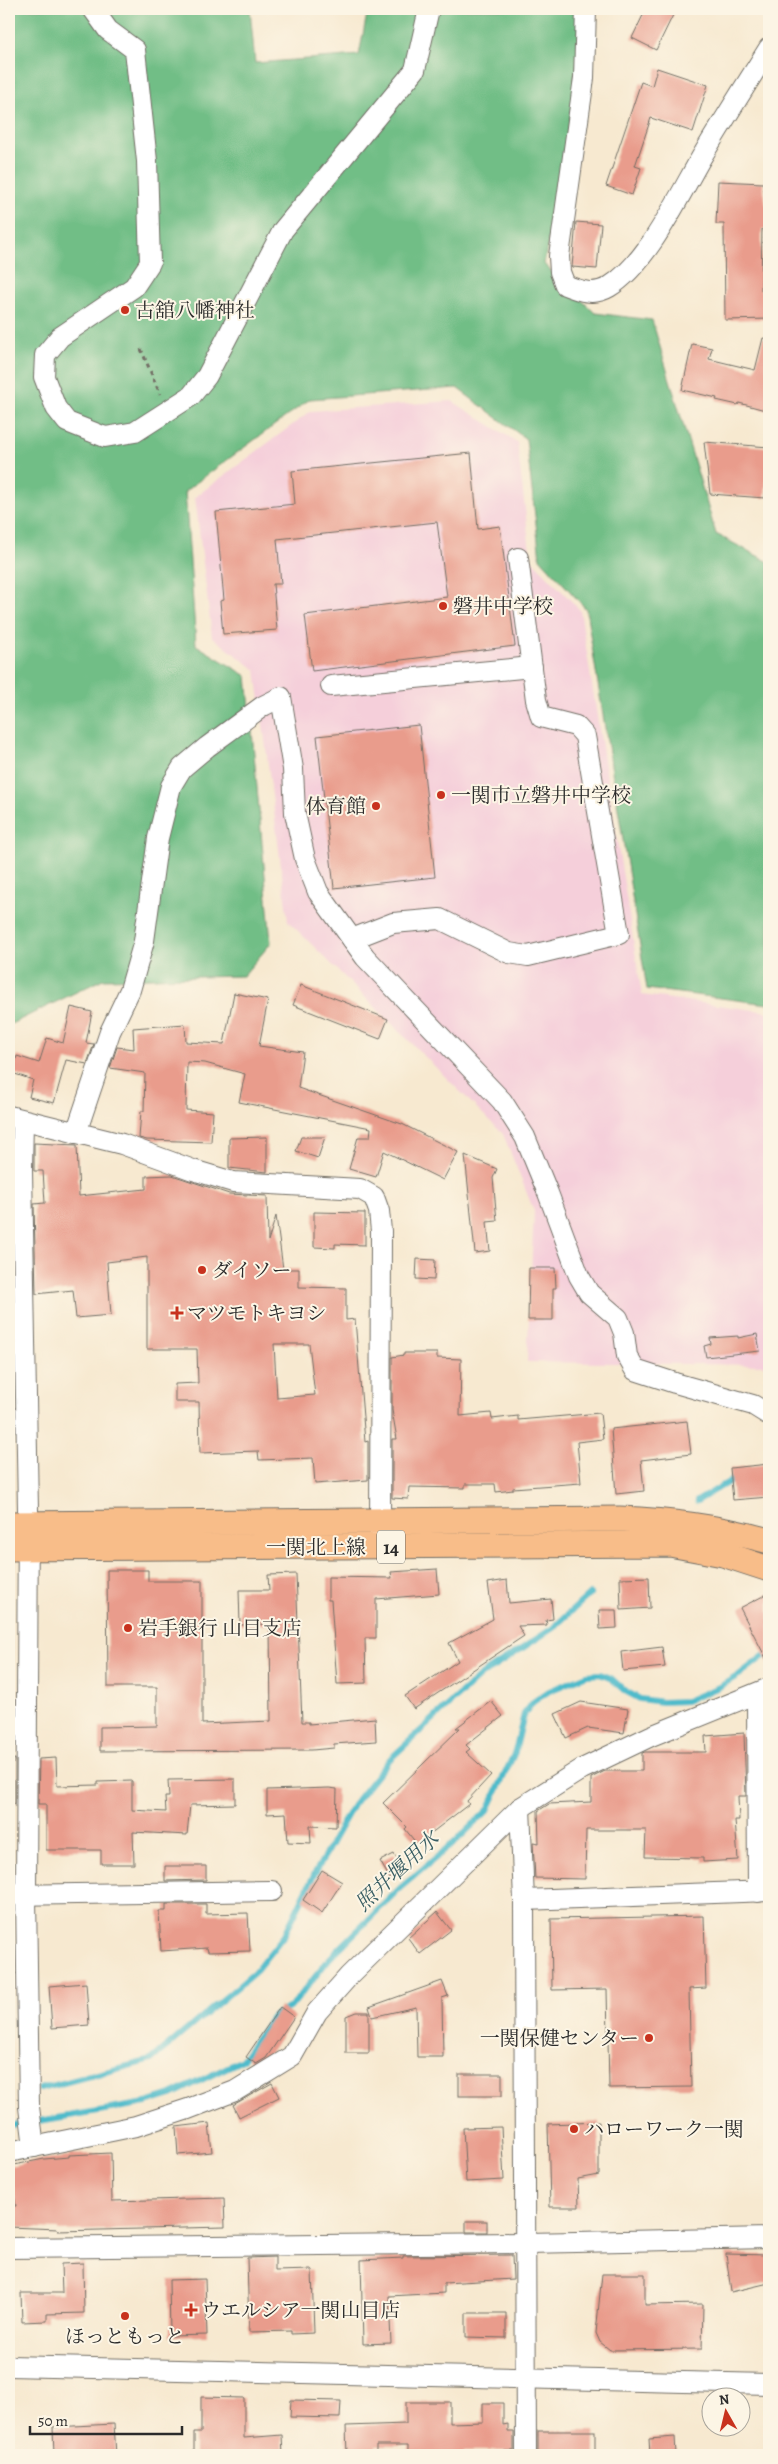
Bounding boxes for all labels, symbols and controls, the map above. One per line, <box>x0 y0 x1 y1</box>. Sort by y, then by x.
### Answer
place label: 古舘八幡神社 <box>135 297 255 324</box>
marker: 古舘八幡神社 <box>119 304 131 316</box>
place label: 磐井中学校 <box>453 593 553 620</box>
marker: 磐井中学校 <box>437 600 449 612</box>
place label: 一関市立磐井中学校 <box>451 782 631 809</box>
marker: 一関市立磐井中学校 <box>435 789 447 801</box>
place label: 体育館 <box>306 793 366 820</box>
marker: 体育館 <box>370 800 382 812</box>
place label: ダイソー <box>212 1257 292 1284</box>
marker: ダイソー <box>196 1264 208 1276</box>
place label: マツモトキヨシ <box>187 1300 326 1327</box>
marker: マツモトキヨシ <box>171 1307 183 1319</box>
road number: 14 <box>377 1530 405 1564</box>
street label: 一関北上線 <box>266 1534 366 1561</box>
place label: 岩手銀行 山目支店 <box>138 1615 302 1642</box>
marker: 岩手銀行 山目支店 <box>122 1622 134 1634</box>
water label: 照井堰用水 <box>349 1824 446 1917</box>
place label: 一関保健センター <box>480 2025 639 2052</box>
marker: 一関保健センター <box>643 2032 655 2044</box>
place label: ハローワーク一関 <box>584 2116 744 2143</box>
marker: ハローワーク一関 <box>568 2123 580 2135</box>
place label: ウエルシア一関山目店 <box>201 2297 401 2324</box>
marker: ウエルシア一関山目店 <box>185 2304 197 2316</box>
marker: ほっともっと <box>119 2310 131 2322</box>
place label: ほっともっと <box>65 2323 185 2350</box>
north arrow <box>700 2386 750 2436</box>
text: N <box>718 2390 731 2410</box>
scale bar <box>30 2404 182 2436</box>
text: 50 m <box>38 2411 68 2431</box>

